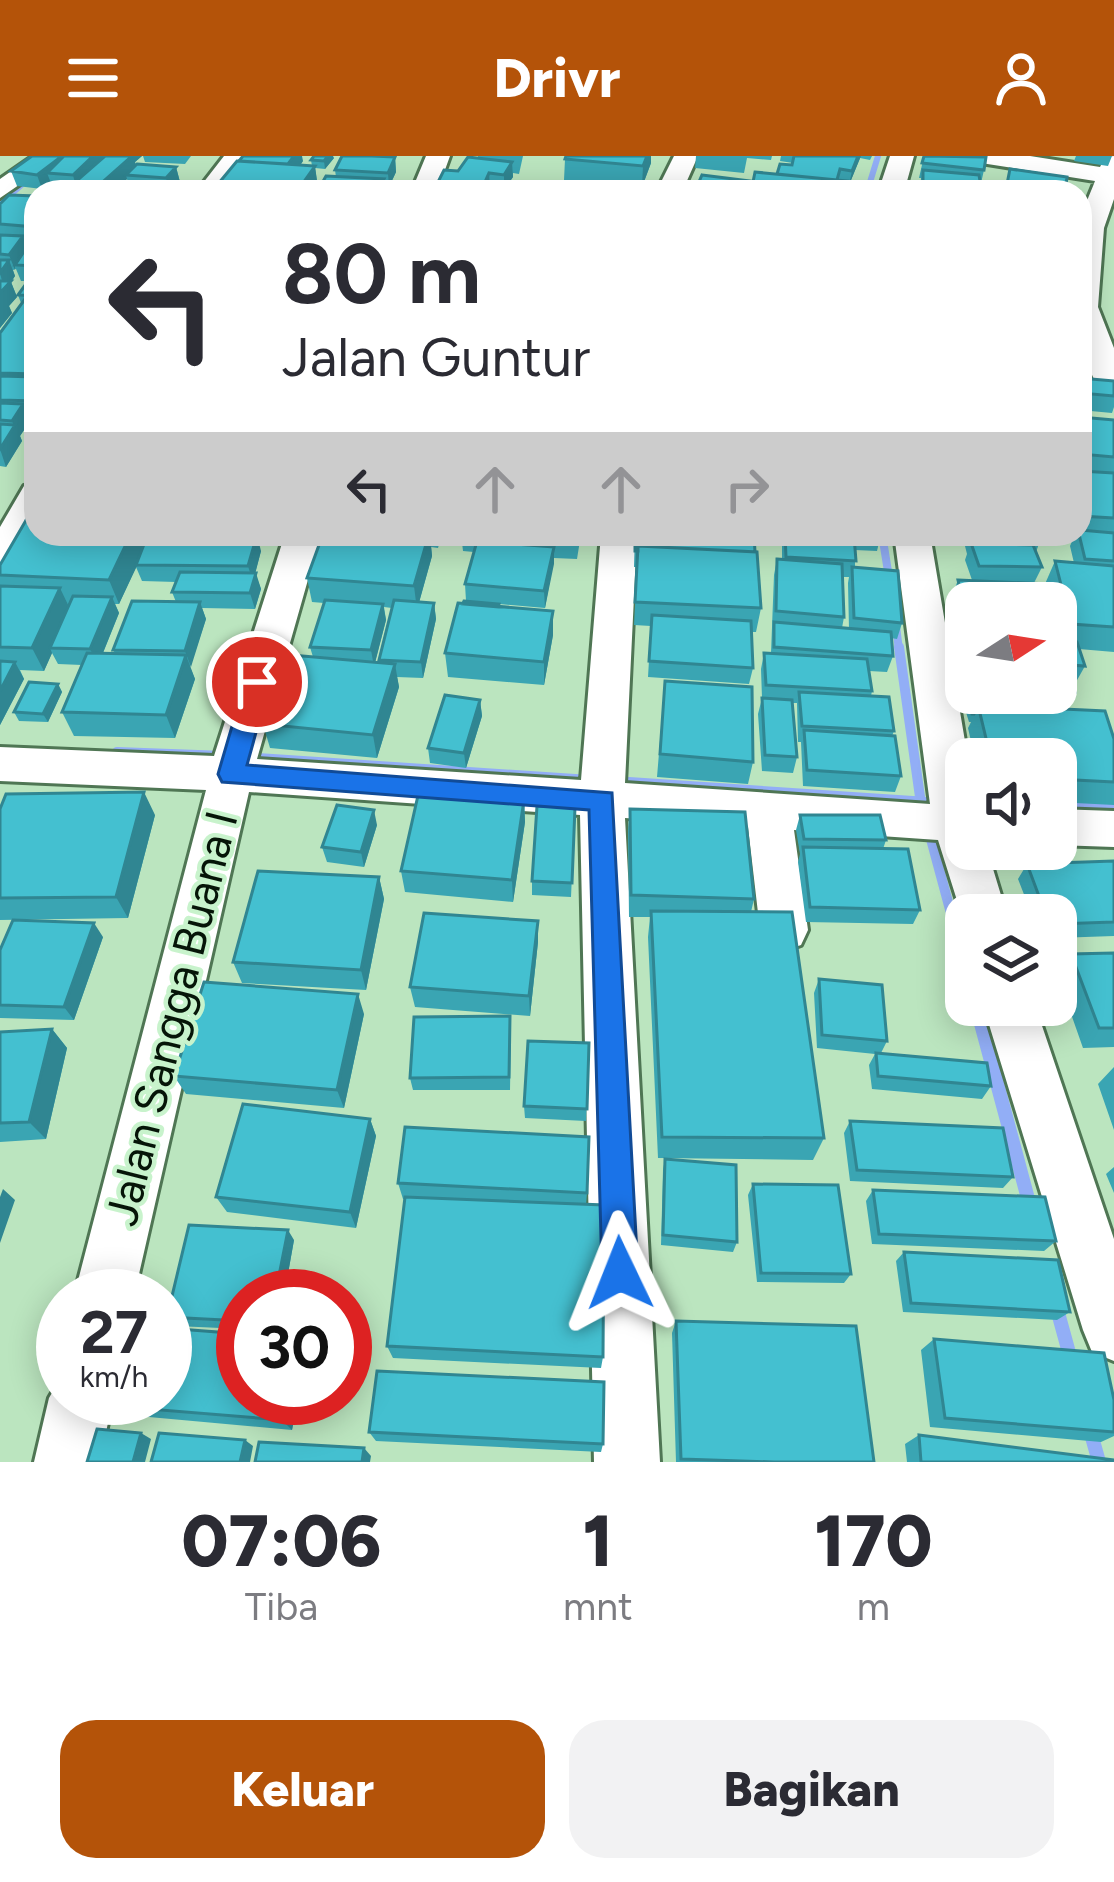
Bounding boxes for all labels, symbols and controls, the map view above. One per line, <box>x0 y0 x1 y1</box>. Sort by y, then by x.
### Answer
icon: menu <box>60 45 126 111</box>
icon: person <box>988 45 1054 111</box>
text: Drivr <box>494 46 620 111</box>
text: 80 m <box>282 223 481 324</box>
icon: left <box>84 228 240 384</box>
text: Jalan Guntur <box>282 325 590 390</box>
icon: left <box>336 456 402 522</box>
icon: ahead <box>462 456 528 522</box>
icon: ahead <box>588 456 654 522</box>
icon: right <box>714 456 780 522</box>
north arrow <box>945 582 1077 714</box>
map controls <box>945 582 1077 1026</box>
pin <box>206 631 308 733</box>
icon: arrive <box>224 649 290 715</box>
button: sound <box>945 738 1077 870</box>
street label: Jalan Sangga Buana I <box>93 805 249 1231</box>
button: layers <box>945 894 1077 1026</box>
position arrow <box>557 1210 683 1336</box>
speed limit sign: 30 <box>216 1269 372 1425</box>
text: 27 <box>80 1296 148 1368</box>
text: km/h <box>80 1358 148 1395</box>
text: 07:06 <box>182 1498 382 1584</box>
text: 1 <box>583 1498 613 1584</box>
text: 170 <box>814 1498 932 1584</box>
text: Tiba <box>245 1583 318 1630</box>
text: mnt <box>563 1583 633 1630</box>
text: m <box>857 1583 890 1630</box>
button: Keluar <box>60 1720 545 1858</box>
button: Bagikan <box>569 1720 1054 1858</box>

